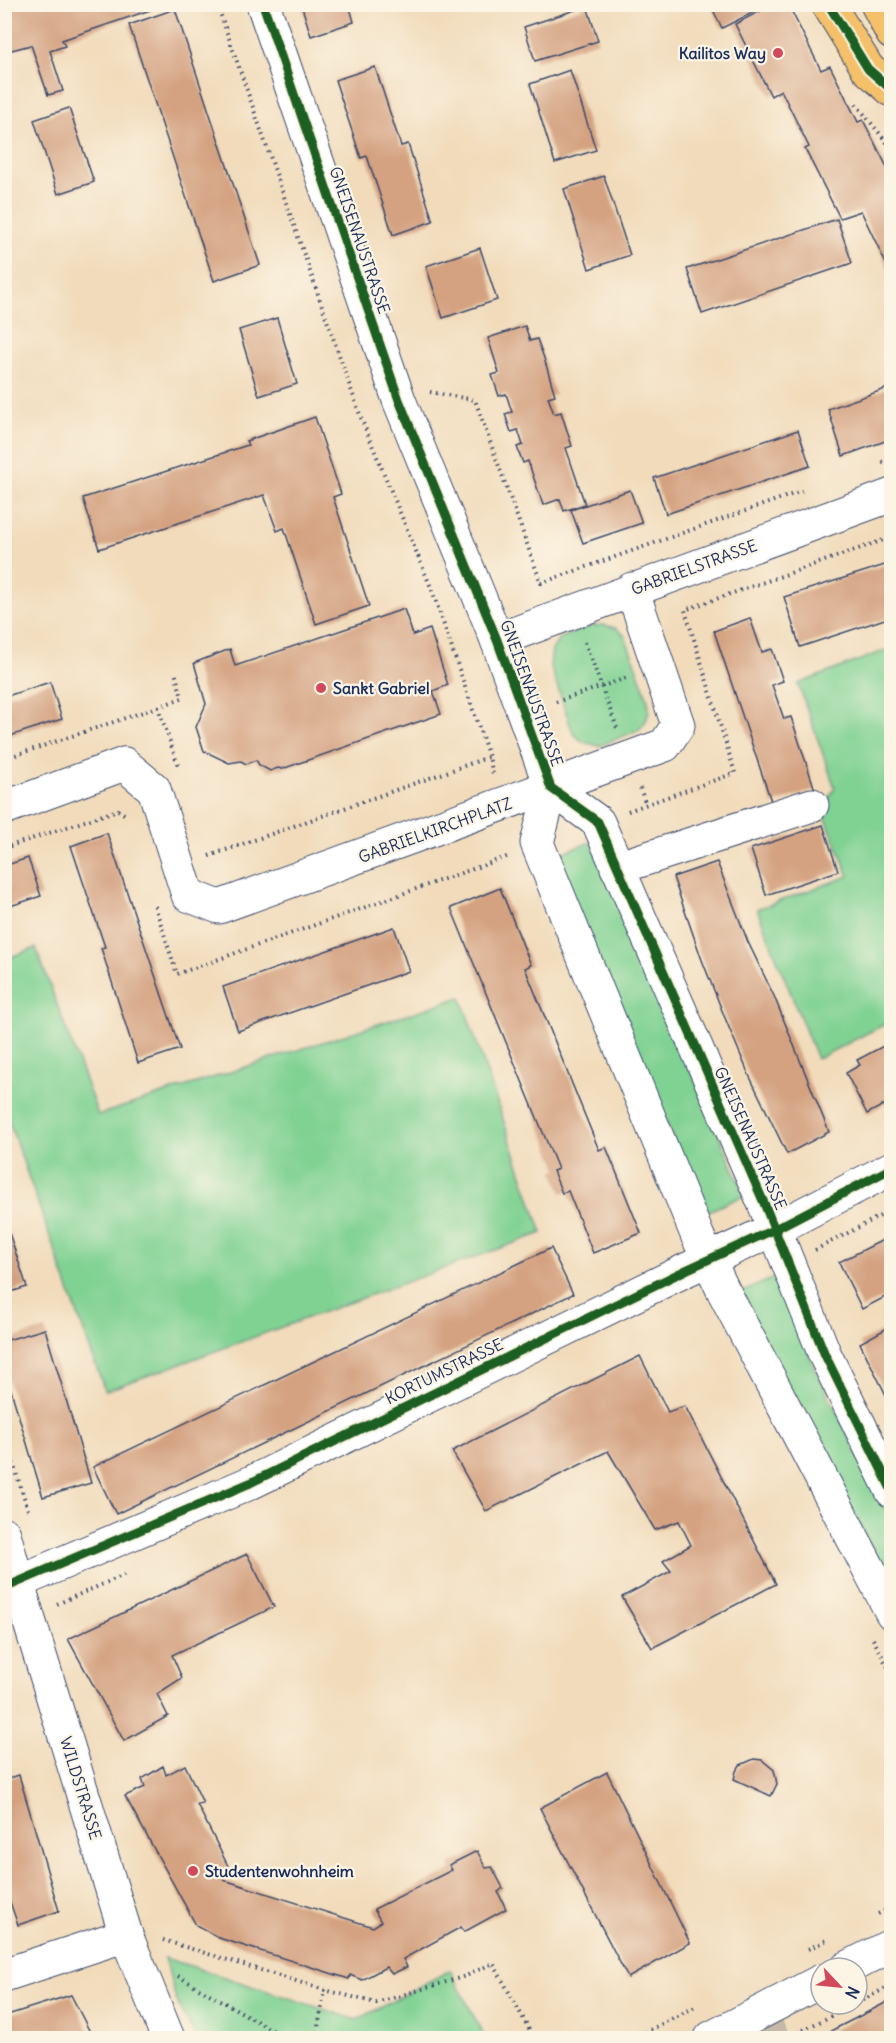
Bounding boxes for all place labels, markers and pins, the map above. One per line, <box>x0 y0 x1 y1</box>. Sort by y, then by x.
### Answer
place label: Kailitos Way <box>679 43 766 64</box>
marker: Kailitos Way <box>771 46 785 60</box>
place label: Sankt Gabriel <box>333 678 430 698</box>
marker: Sankt Gabriel <box>314 681 328 695</box>
place label: Studentenwohnheim <box>205 1861 354 1881</box>
marker: Studentenwohnheim <box>186 1864 200 1878</box>

